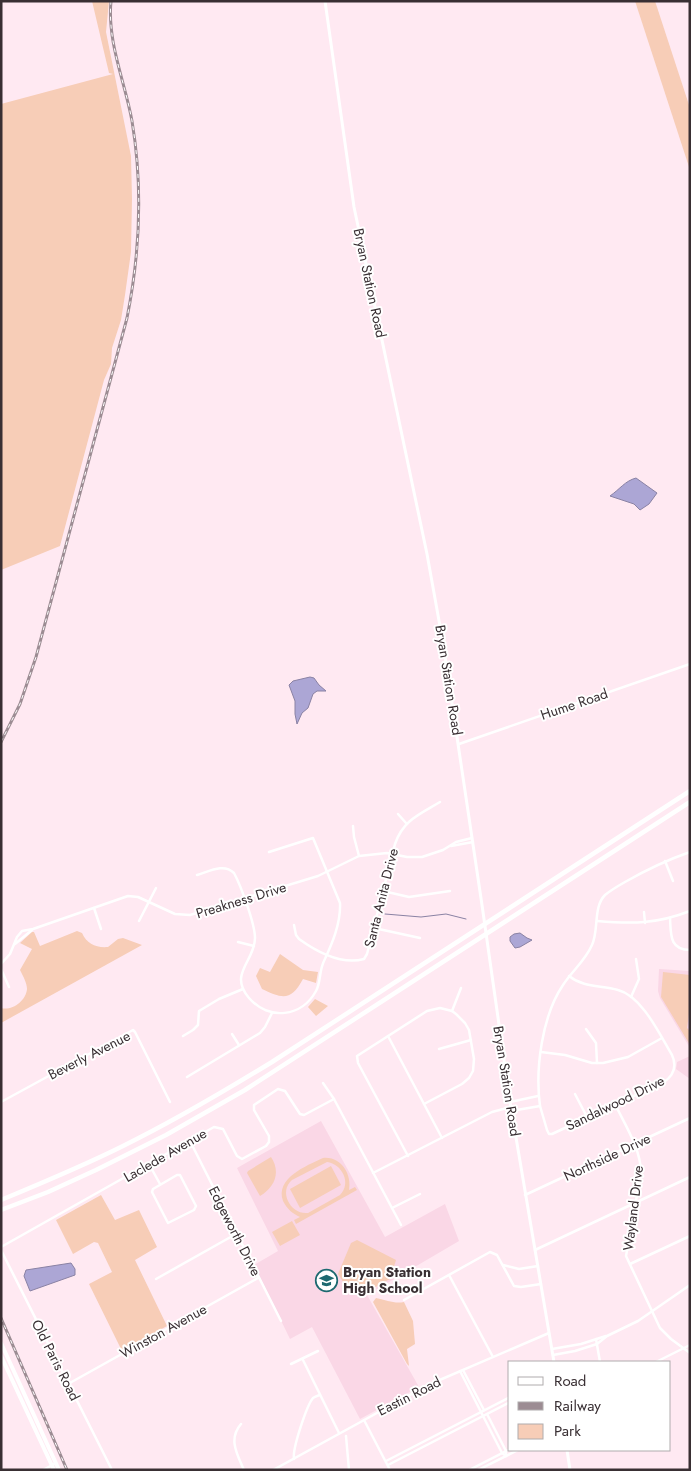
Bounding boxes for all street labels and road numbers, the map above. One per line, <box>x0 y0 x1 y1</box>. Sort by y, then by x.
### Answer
street label: Bryan Station Road <box>349 226 391 340</box>
street label: Bryan Station Road <box>430 623 468 737</box>
street label: Hume Road <box>538 683 610 725</box>
street label: Santa Anita Drive <box>359 846 403 950</box>
street label: Preakness Drive <box>193 877 289 923</box>
street label: Bryan Station Road <box>488 1024 526 1138</box>
street label: Beverly Avenue <box>44 1026 134 1084</box>
street label: Sandalwood Drive <box>562 1070 668 1136</box>
street label: Laclede Avenue <box>120 1123 210 1187</box>
street label: Northside Drive <box>560 1128 654 1186</box>
street label: Wayland Drive <box>618 1164 648 1252</box>
street label: Edgeworth Drive <box>204 1183 266 1279</box>
street label: Winston Avenue <box>116 1299 210 1363</box>
street label: Old Paris Road <box>27 1316 85 1404</box>
street label: Eastin Road <box>374 1371 444 1421</box>

